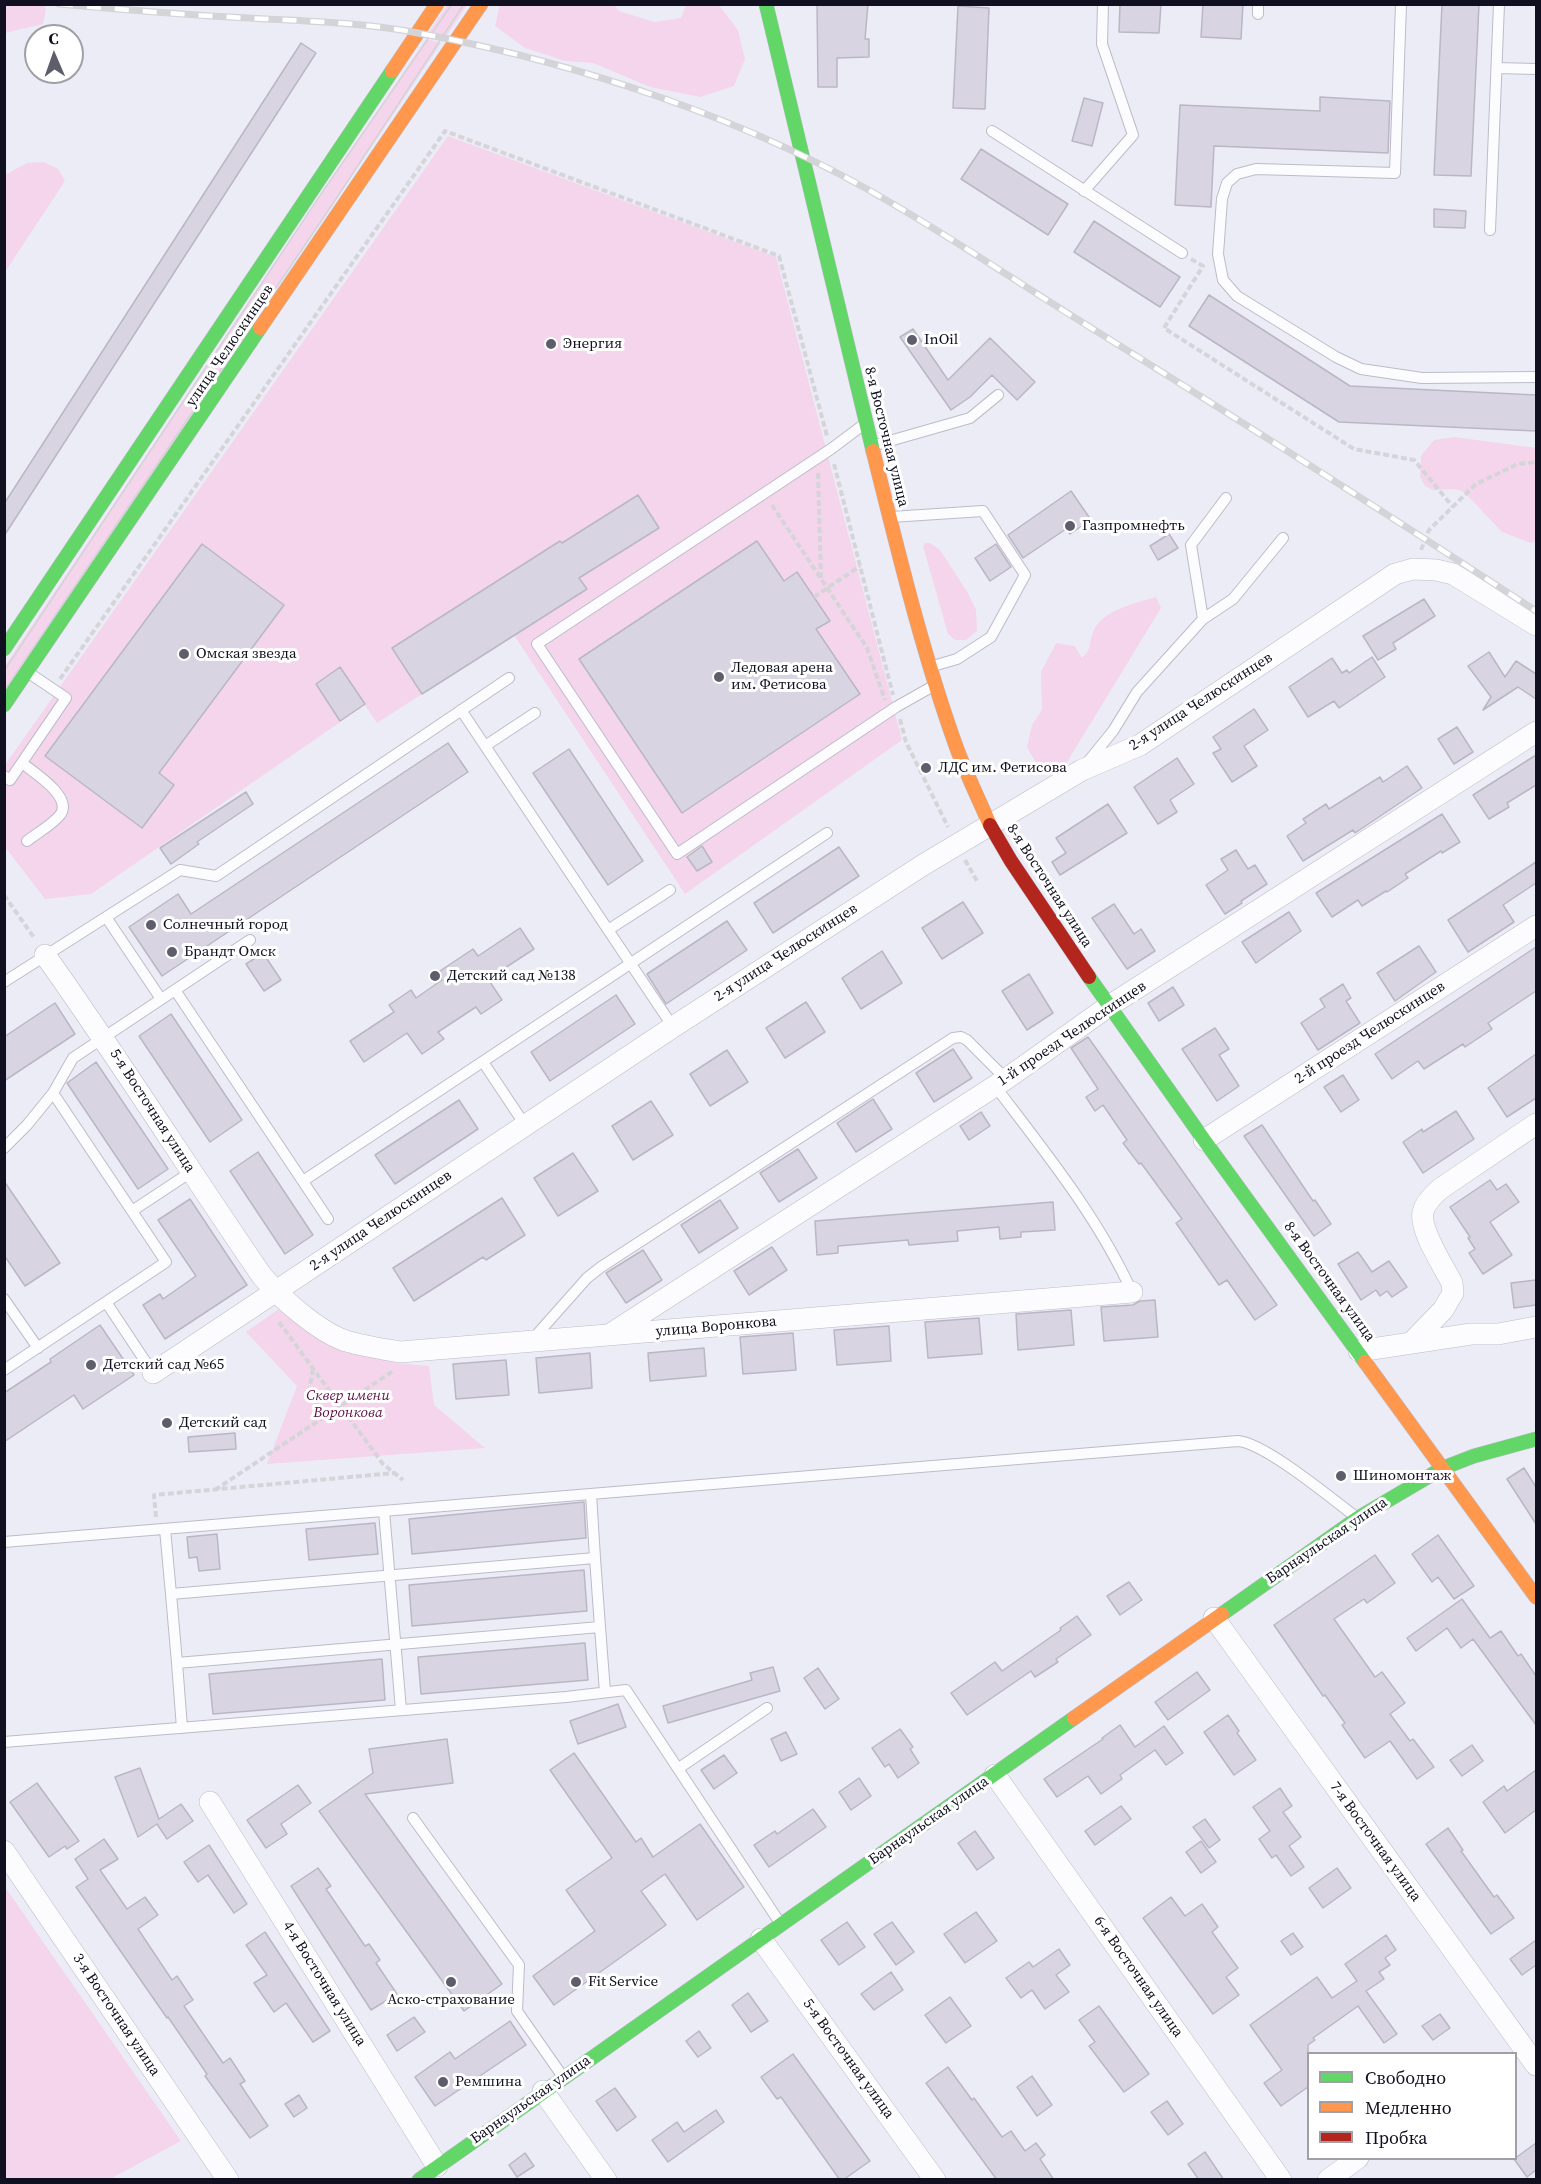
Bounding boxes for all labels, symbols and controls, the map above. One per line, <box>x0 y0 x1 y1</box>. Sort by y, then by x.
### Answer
north arrow <box>24 24 84 84</box>
text: С <box>48 27 59 49</box>
street label: улица Челюскинцев <box>182 282 278 410</box>
place label: InOil <box>924 331 958 349</box>
marker: InOil <box>905 333 919 347</box>
place label: Энергия <box>563 335 622 353</box>
marker: Энергия <box>544 337 558 351</box>
street label: 8-я Восточная улица <box>860 365 912 509</box>
place label: Газпромнефть <box>1082 517 1185 535</box>
marker: Газпромнефть <box>1063 519 1077 533</box>
place label: Омская звезда <box>196 645 297 663</box>
marker: Омская звезда <box>177 647 191 661</box>
street label: 2-я улица Челюскинцев <box>1126 649 1276 755</box>
place label: Ледовая арена им. Фетисова <box>731 659 833 694</box>
marker: Ледовая арена им. Фетисова <box>712 670 726 684</box>
place label: ЛДС им. Фетисова <box>938 759 1067 777</box>
marker: ЛДС им. Фетисова <box>919 761 933 775</box>
street label: 8-я Восточная улица <box>1002 821 1096 951</box>
street label: 2-я улица Челюскинцев <box>711 900 861 1006</box>
place label: Солнечный город <box>163 916 288 934</box>
marker: Солнечный город <box>144 918 158 932</box>
place label: Брандт Омск <box>184 943 276 961</box>
marker: Брандт Омск <box>165 945 179 959</box>
place label: Детский сад №138 <box>447 967 576 985</box>
marker: Детский сад №138 <box>428 969 442 983</box>
street label: 1-й проезд Челюскинцев <box>994 977 1150 1091</box>
street label: 2-й проезд Челюскинцев <box>1292 978 1448 1088</box>
street label: 5-я Восточная улица <box>105 1046 199 1176</box>
street label: 2-я улица Челюскинцев <box>307 1167 455 1275</box>
street label: 8-я Восточная улица <box>1279 1219 1379 1345</box>
street label: улица Воронкова <box>655 1313 777 1341</box>
place label: Детский сад №65 <box>103 1356 224 1374</box>
marker: Детский сад №65 <box>84 1358 98 1372</box>
park label: Сквер имени Воронкова <box>306 1387 390 1422</box>
place label: Детский сад <box>179 1414 267 1432</box>
marker: Детский сад <box>160 1416 174 1430</box>
place label: Шиномонтаж <box>1353 1467 1451 1485</box>
marker: Шиномонтаж <box>1334 1469 1348 1483</box>
street label: Барнаульская улица <box>1263 1494 1391 1588</box>
street label: Барнаульская улица <box>866 1773 992 1869</box>
street label: 7-я Восточная улица <box>1325 1779 1425 1905</box>
street label: 6-я Восточная улица <box>1089 1913 1187 2041</box>
street label: 4-я Восточная улица <box>278 1918 370 2050</box>
street label: 3-я Восточная улица <box>68 1950 164 2080</box>
place label: Fit Service <box>588 1973 658 1991</box>
marker: Аско-страхование <box>444 1975 458 1989</box>
marker: Fit Service <box>569 1975 583 1989</box>
place label: Аско-страхование <box>387 1991 515 2009</box>
street label: 5-я Восточная улица <box>798 1996 898 2122</box>
street label: Барнаульская улица <box>468 2052 594 2148</box>
legend <box>1307 2052 1517 2160</box>
text: Свободно <box>1365 2065 1446 2090</box>
place label: Ремшина <box>455 2073 522 2091</box>
marker: Ремшина <box>436 2075 450 2089</box>
text: Медленно <box>1365 2095 1452 2120</box>
text: Пробка <box>1365 2125 1427 2150</box>

